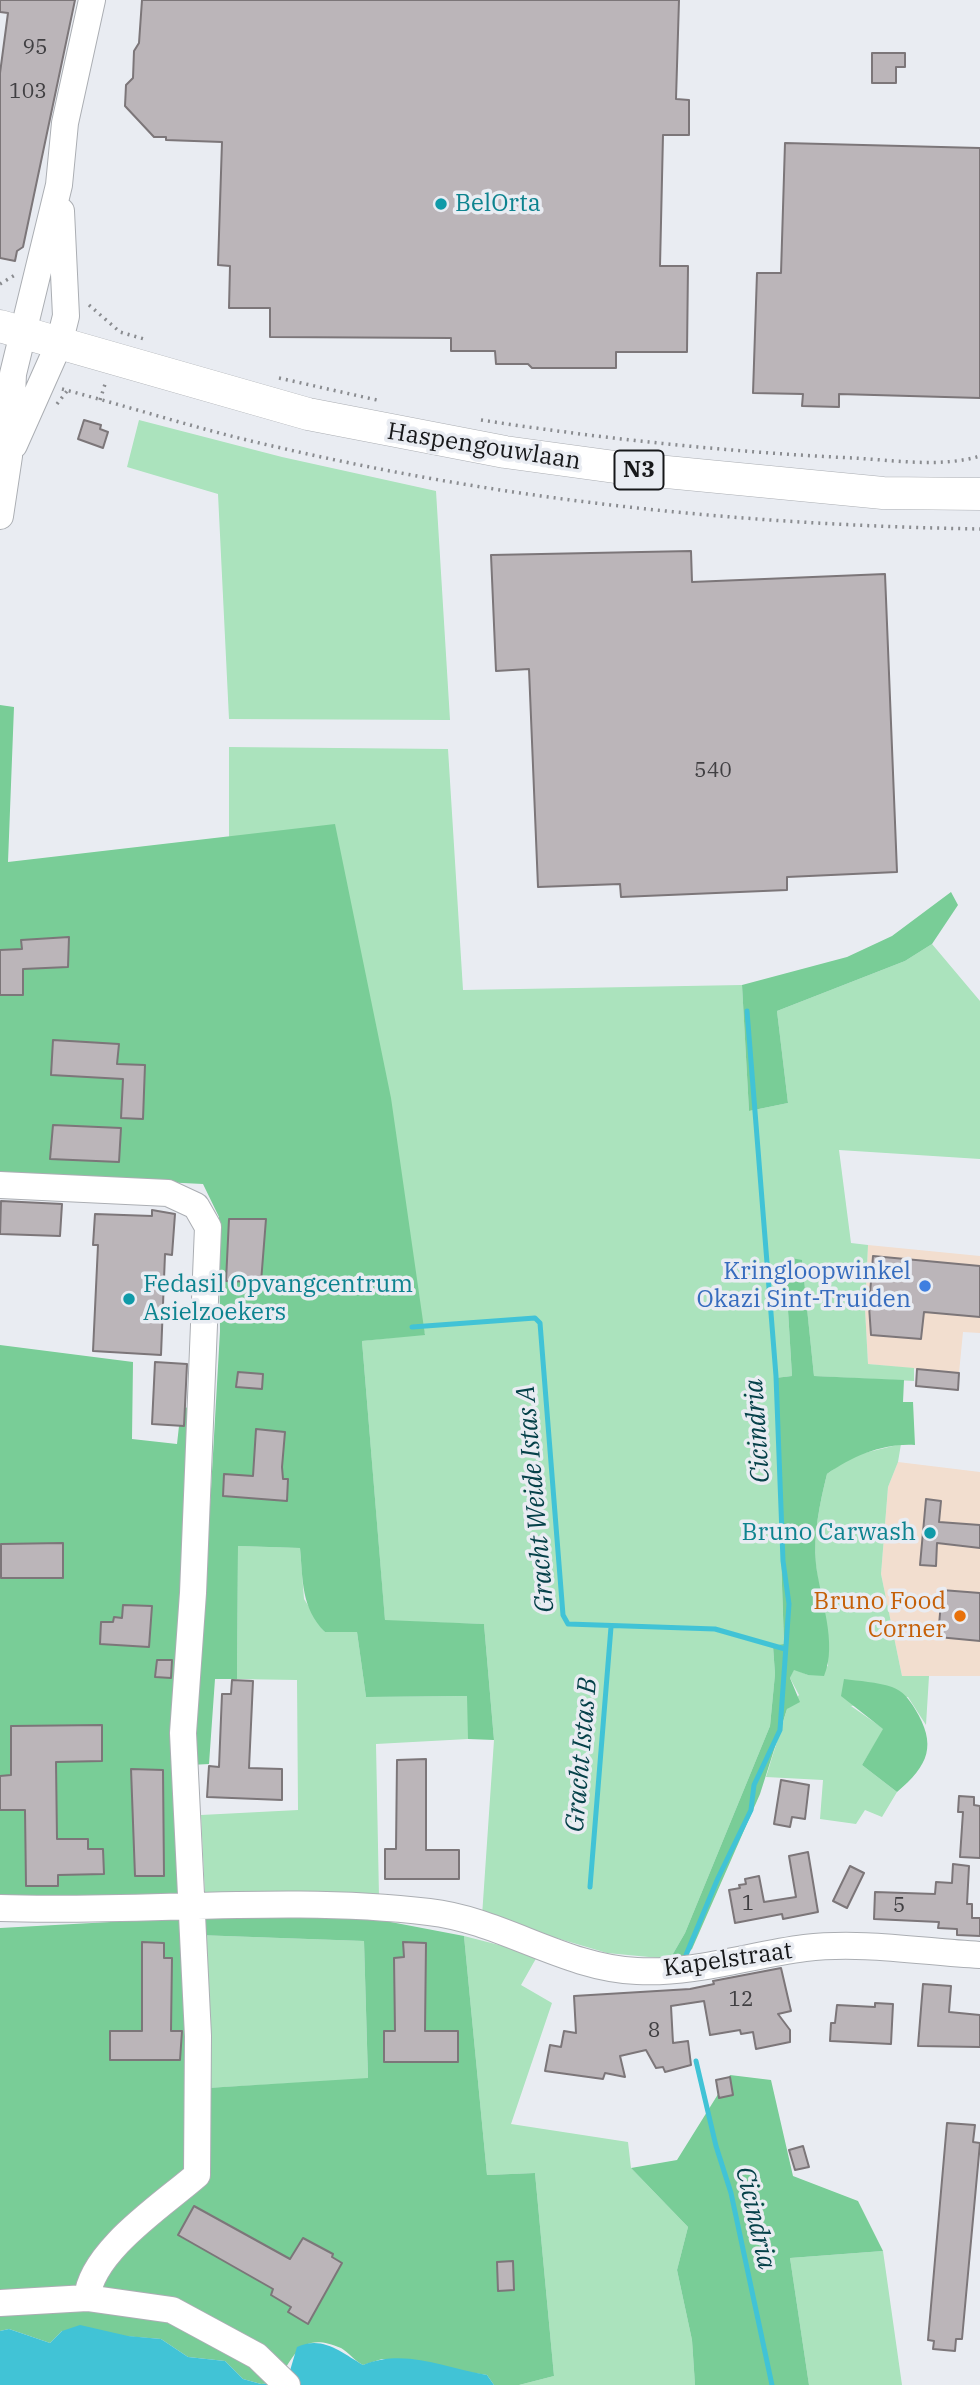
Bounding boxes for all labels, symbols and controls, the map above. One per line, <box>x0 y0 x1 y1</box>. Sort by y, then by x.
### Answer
house number: 95 <box>22 35 48 61</box>
house number: 103 <box>9 79 47 105</box>
place label: BelOrta <box>455 190 541 218</box>
marker: BelOrta <box>433 196 449 212</box>
street label: Haspengouwlaan <box>385 417 583 477</box>
road number: N3 <box>614 450 664 490</box>
house number: 540 <box>694 758 732 784</box>
place label: Kringloopwinkel Okazi Sint-Truiden <box>697 1258 911 1314</box>
place label: Fedasil Opvangcentrum Asielzoekers <box>143 1271 413 1327</box>
marker: Kringloopwinkel Okazi Sint-Truiden <box>917 1278 933 1294</box>
marker: Fedasil Opvangcentrum Asielzoekers <box>121 1291 137 1307</box>
water label: Cicindria <box>739 1378 777 1484</box>
water label: Gracht Weide Istas A <box>511 1384 561 1614</box>
place label: Bruno Carwash <box>741 1519 916 1547</box>
marker: Bruno Carwash <box>922 1525 938 1541</box>
place label: Bruno Food Corner <box>813 1588 946 1644</box>
marker: Bruno Food Corner <box>952 1608 968 1624</box>
water label: Gracht Istas B <box>560 1677 604 1833</box>
house number: 1 <box>742 1891 754 1917</box>
house number: 5 <box>893 1893 905 1919</box>
street label: Kapelstraat <box>662 1937 794 1983</box>
house number: 12 <box>728 1987 754 2013</box>
house number: 8 <box>648 2018 660 2044</box>
water label: Cicindria <box>728 2164 782 2272</box>

